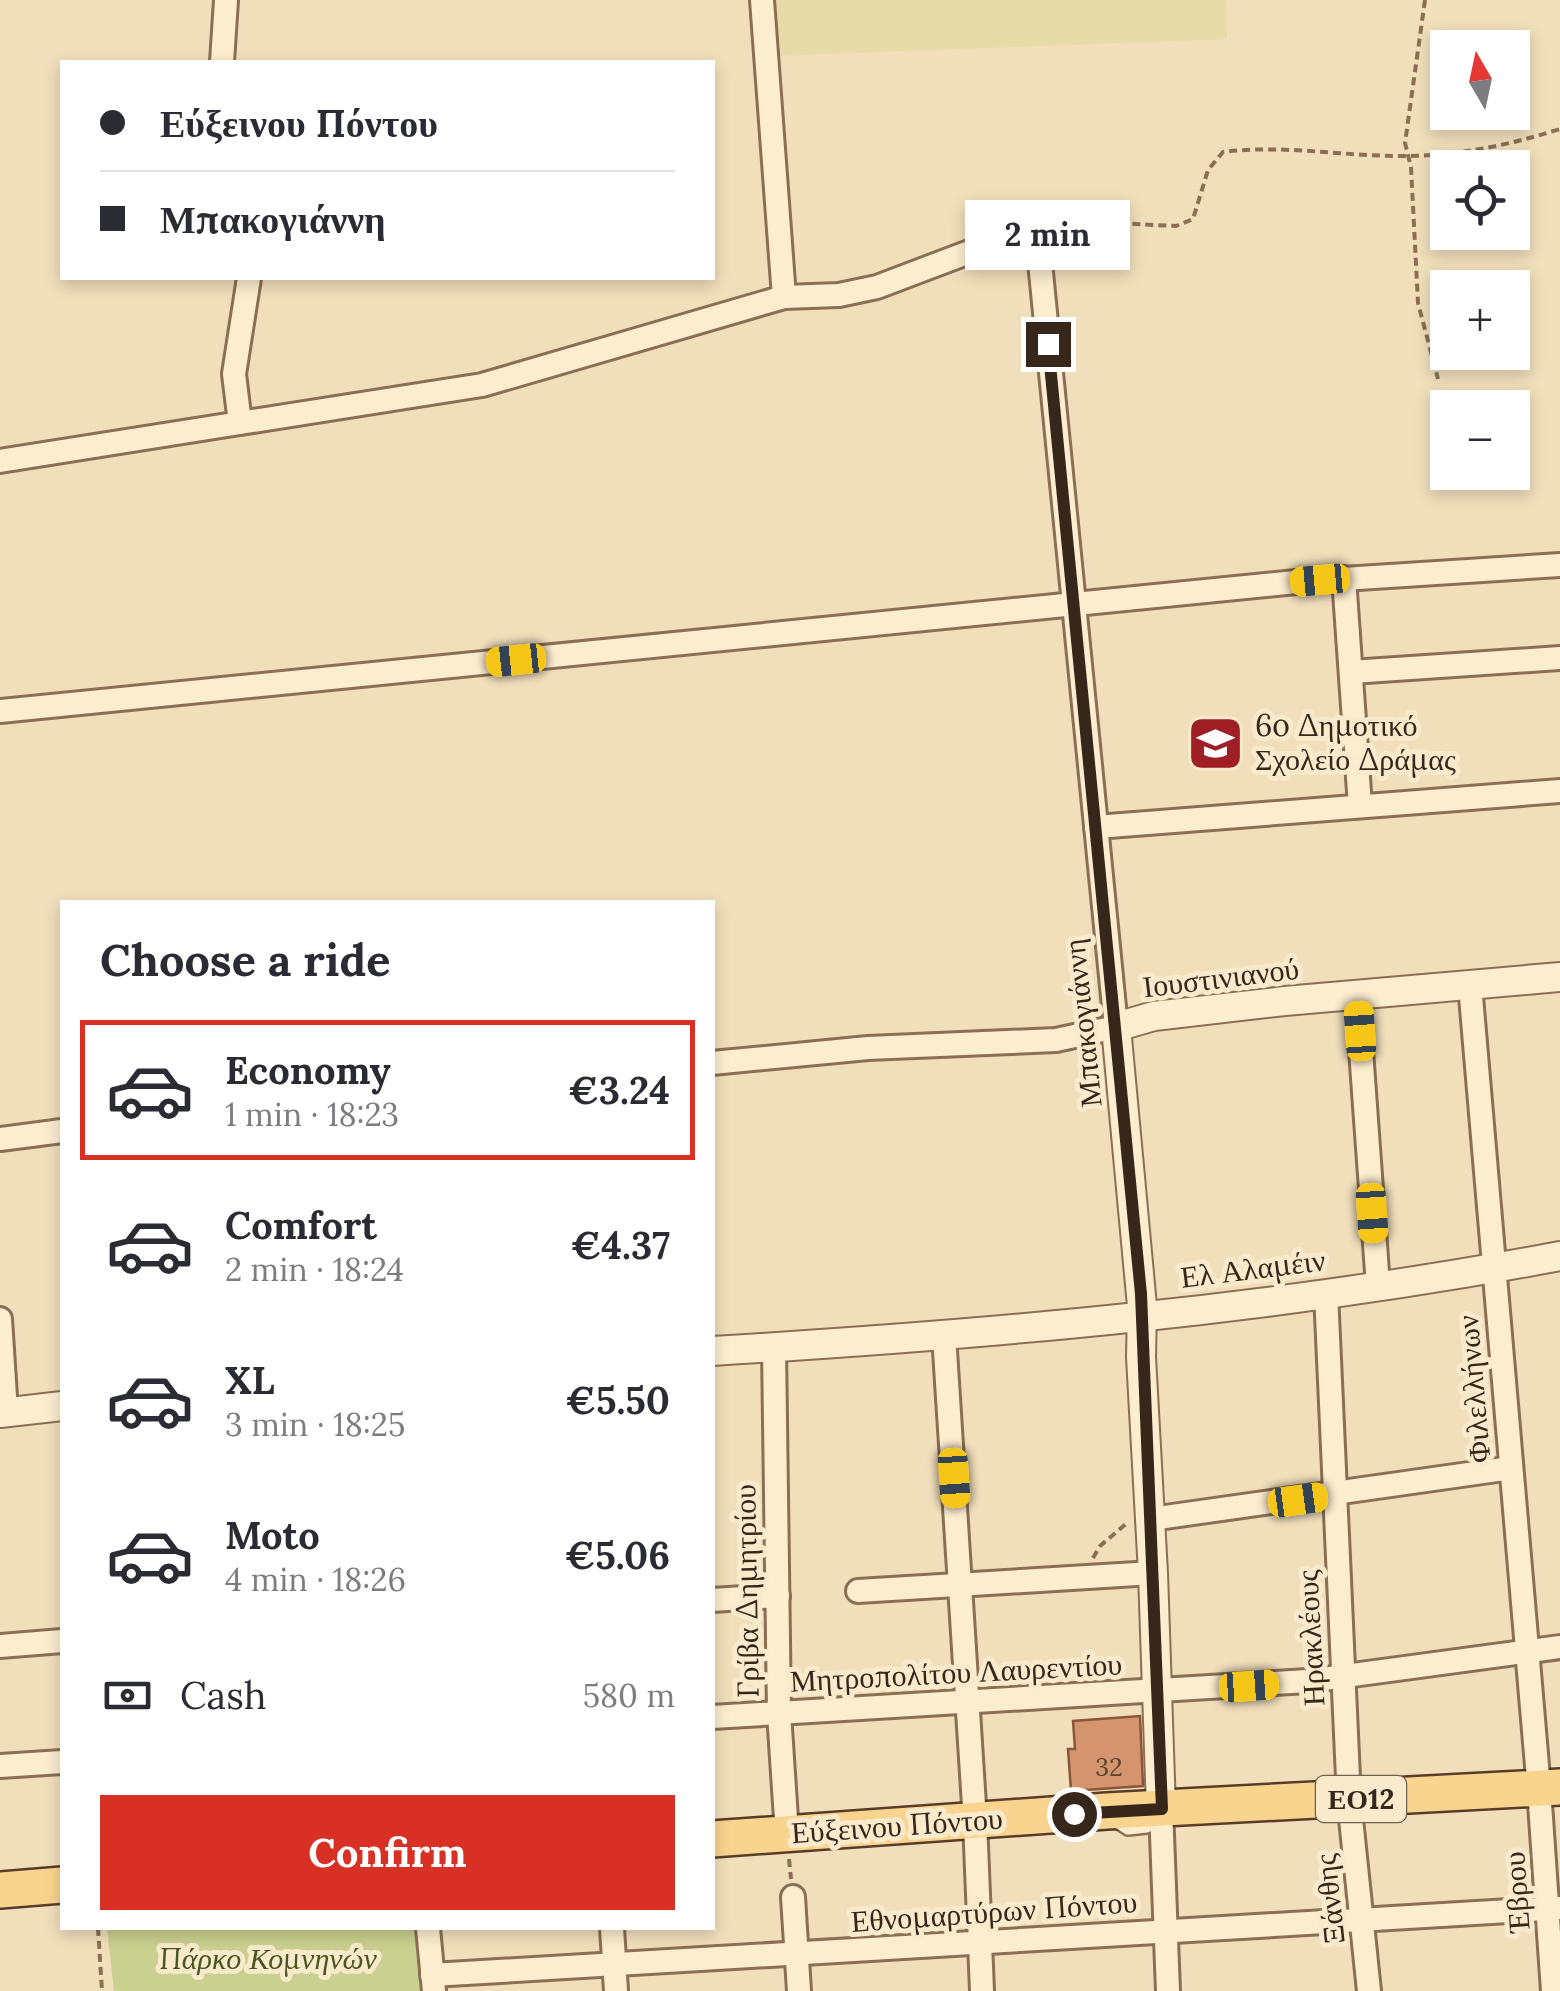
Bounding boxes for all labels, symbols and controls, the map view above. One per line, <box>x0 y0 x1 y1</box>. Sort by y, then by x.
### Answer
north arrow <box>1430 30 1530 130</box>
map controls <box>1430 30 1530 490</box>
text: Εύξεινου Πόντου <box>160 99 438 147</box>
button: locate <box>1430 150 1530 250</box>
text: Μπακογιάννη <box>160 195 386 243</box>
callout: 2 min <box>966 199 1130 269</box>
text: 2 min <box>1005 214 1090 255</box>
button: + <box>1430 270 1530 370</box>
route end <box>1026 322 1071 367</box>
button: − <box>1430 390 1530 490</box>
car <box>1289 562 1351 598</box>
car <box>485 642 547 678</box>
place label: 6o Δημοτικό Σχολείο Δράμας <box>1255 706 1456 778</box>
school or university icon: 6o Δημοτικό Σχολείο Δράμας <box>1186 713 1246 773</box>
text: Choose a ride <box>100 931 390 988</box>
street label: Μπακογιάννη <box>1054 937 1110 1109</box>
street label: Ιουστινιανού <box>1141 949 1301 1005</box>
car <box>1343 1000 1377 1062</box>
icon: car <box>105 1045 195 1135</box>
text: Economy <box>225 1046 391 1094</box>
text: €3.24 <box>568 1066 670 1114</box>
text: 1 min · 18:23 <box>225 1094 399 1135</box>
car <box>1355 1182 1389 1244</box>
icon: car <box>105 1200 195 1290</box>
text: Comfort <box>225 1201 377 1249</box>
text: €4.37 <box>571 1221 670 1269</box>
street label: Ελ Αλαμέιν <box>1178 1240 1327 1296</box>
text: 2 min · 18:24 <box>225 1249 404 1290</box>
street label: Φιλελλήνων <box>1448 1313 1498 1465</box>
icon: car <box>105 1355 195 1445</box>
text: XL <box>225 1356 275 1404</box>
text: €5.50 <box>565 1376 670 1424</box>
text: 3 min · 18:25 <box>225 1404 405 1445</box>
car <box>937 1447 971 1509</box>
car <box>1266 1481 1330 1519</box>
street label: Γρίβα Δημητρίου <box>725 1484 767 1698</box>
icon: car <box>105 1510 195 1600</box>
text: Moto <box>225 1511 320 1559</box>
text: €5.06 <box>564 1531 670 1579</box>
text: 4 min · 18:26 <box>225 1559 406 1600</box>
street label: Ηρακλέους <box>1287 1569 1333 1707</box>
street label: Μητροπολίτου Λαυρεντίου <box>789 1644 1123 1700</box>
icon: cash <box>100 1668 155 1723</box>
car <box>1218 1669 1280 1703</box>
text: Cash <box>180 1671 267 1719</box>
text: 580 m <box>583 1675 675 1716</box>
house number: 32 <box>1095 1751 1123 1783</box>
road number: ΕΟ12 <box>1316 1776 1406 1822</box>
route start <box>1052 1792 1097 1837</box>
button: Confirm <box>100 1795 675 1910</box>
street label: Εύξεινου Πόντου <box>790 1799 1004 1851</box>
street label: Έβρου <box>1494 1850 1538 1936</box>
street label: Ξάνθης <box>1305 1852 1353 1946</box>
street label: Εθνομαρτύρων Πόντου <box>850 1882 1138 1940</box>
park label: Πάρκο Κομνηνών <box>159 1939 378 1977</box>

